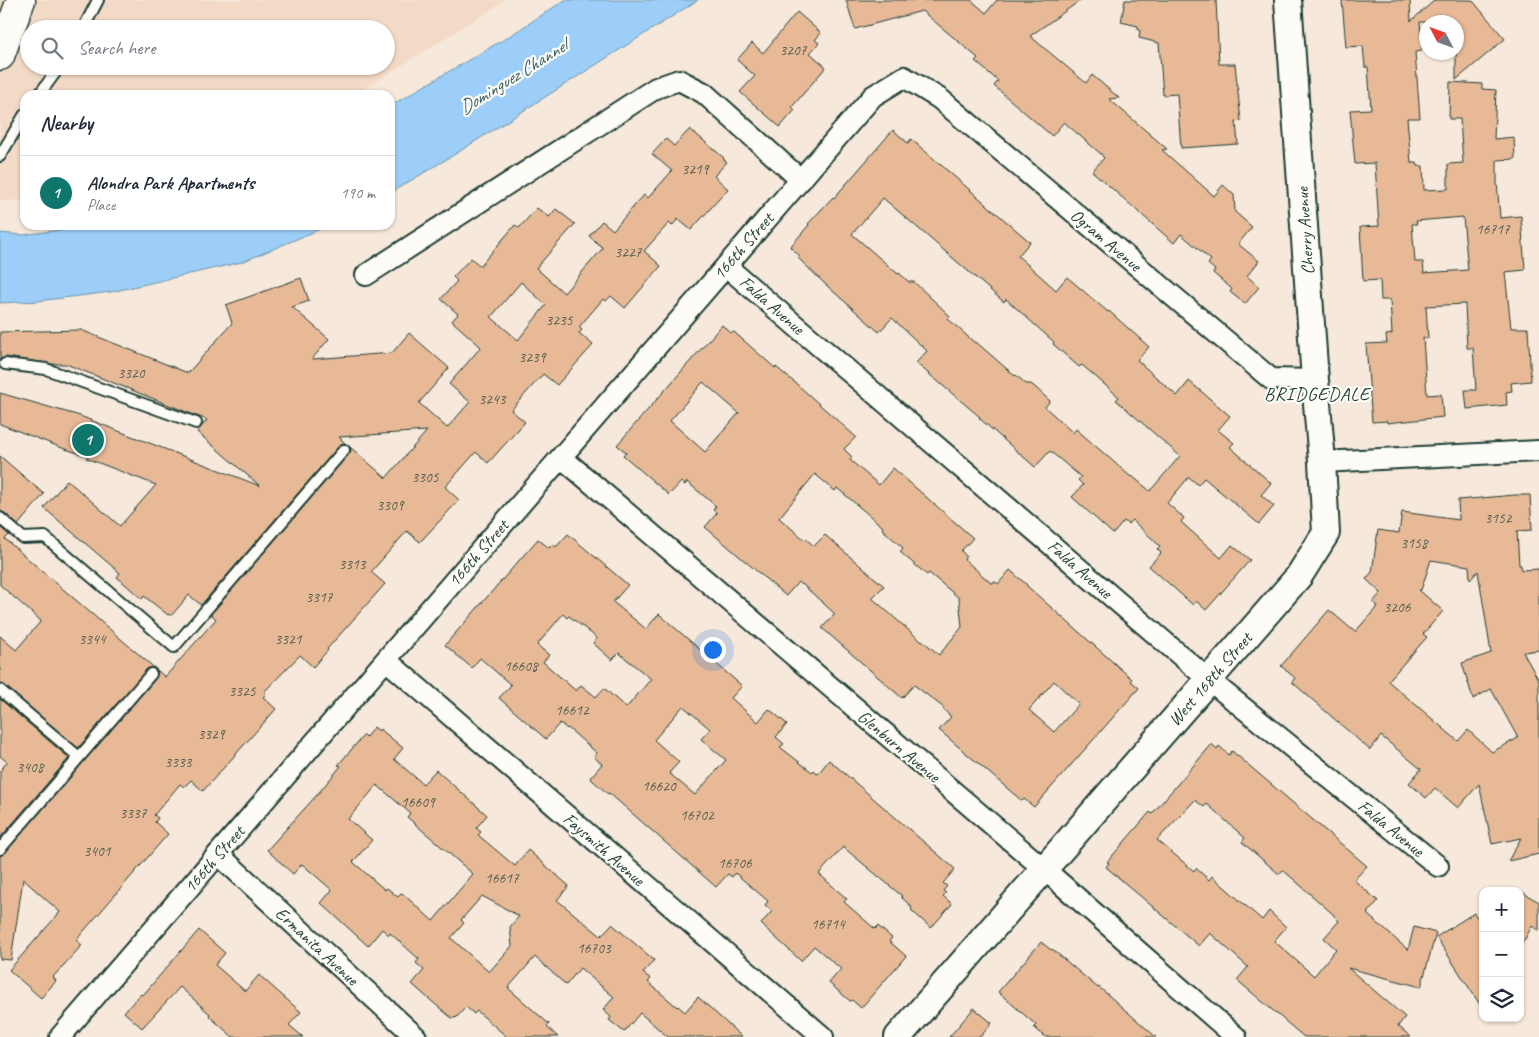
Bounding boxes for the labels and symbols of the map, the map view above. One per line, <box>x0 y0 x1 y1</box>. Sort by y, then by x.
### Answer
north arrow <box>1419 15 1464 60</box>
water label: Dominguez Channel <box>455 31 577 120</box>
house number: 3207 <box>779 41 808 60</box>
house number: 3219 <box>681 160 710 179</box>
street label: Cherry Avenue <box>1291 185 1319 275</box>
street label: Ogram Avenue <box>1066 204 1147 277</box>
street label: 166th Street <box>708 206 779 284</box>
house number: 16717 <box>1476 220 1511 239</box>
house number: 3227 <box>614 243 643 262</box>
street label: Falda Avenue <box>735 271 810 340</box>
house number: 3235 <box>545 311 574 330</box>
house number: 3239 <box>518 348 547 367</box>
house number: 3320 <box>117 364 146 383</box>
district label: BRIDGEDALE <box>1264 382 1372 406</box>
house number: 3243 <box>478 390 507 409</box>
pin: 1 <box>72 421 104 459</box>
house number: 3305 <box>411 468 440 487</box>
house number: 3309 <box>376 496 405 515</box>
house number: 3152 <box>1484 509 1513 528</box>
street label: 166th Street <box>443 513 514 591</box>
house number: 3158 <box>1400 534 1429 553</box>
street label: Falda Avenue <box>1043 535 1118 604</box>
house number: 3313 <box>338 555 367 574</box>
house number: 3317 <box>305 588 334 607</box>
house number: 3206 <box>1383 598 1412 617</box>
street label: West 168th Street <box>1163 626 1258 730</box>
house number: 3344 <box>78 630 107 649</box>
house number: 3321 <box>274 630 303 649</box>
your location <box>700 637 726 663</box>
house number: 16608 <box>504 657 539 676</box>
house number: 3325 <box>228 682 257 701</box>
house number: 16612 <box>555 701 590 720</box>
street label: Glenburn Avenue <box>853 705 945 788</box>
house number: 3329 <box>197 725 226 744</box>
house number: 3333 <box>164 753 193 772</box>
house number: 3408 <box>16 758 45 777</box>
house number: 16620 <box>642 777 677 796</box>
house number: 16609 <box>401 793 436 812</box>
street label: Falda Avenue <box>1354 795 1429 862</box>
house number: 3337 <box>119 804 148 823</box>
house number: 16702 <box>680 806 715 825</box>
street label: Faysmith Avenue <box>559 808 650 891</box>
street label: 166th Street <box>179 819 250 897</box>
house number: 3401 <box>83 842 112 861</box>
house number: 16706 <box>718 854 753 873</box>
house number: 16617 <box>485 869 520 888</box>
street label: Ermanita Avenue <box>271 902 364 991</box>
house number: 16714 <box>811 915 846 934</box>
house number: 16703 <box>577 939 612 958</box>

